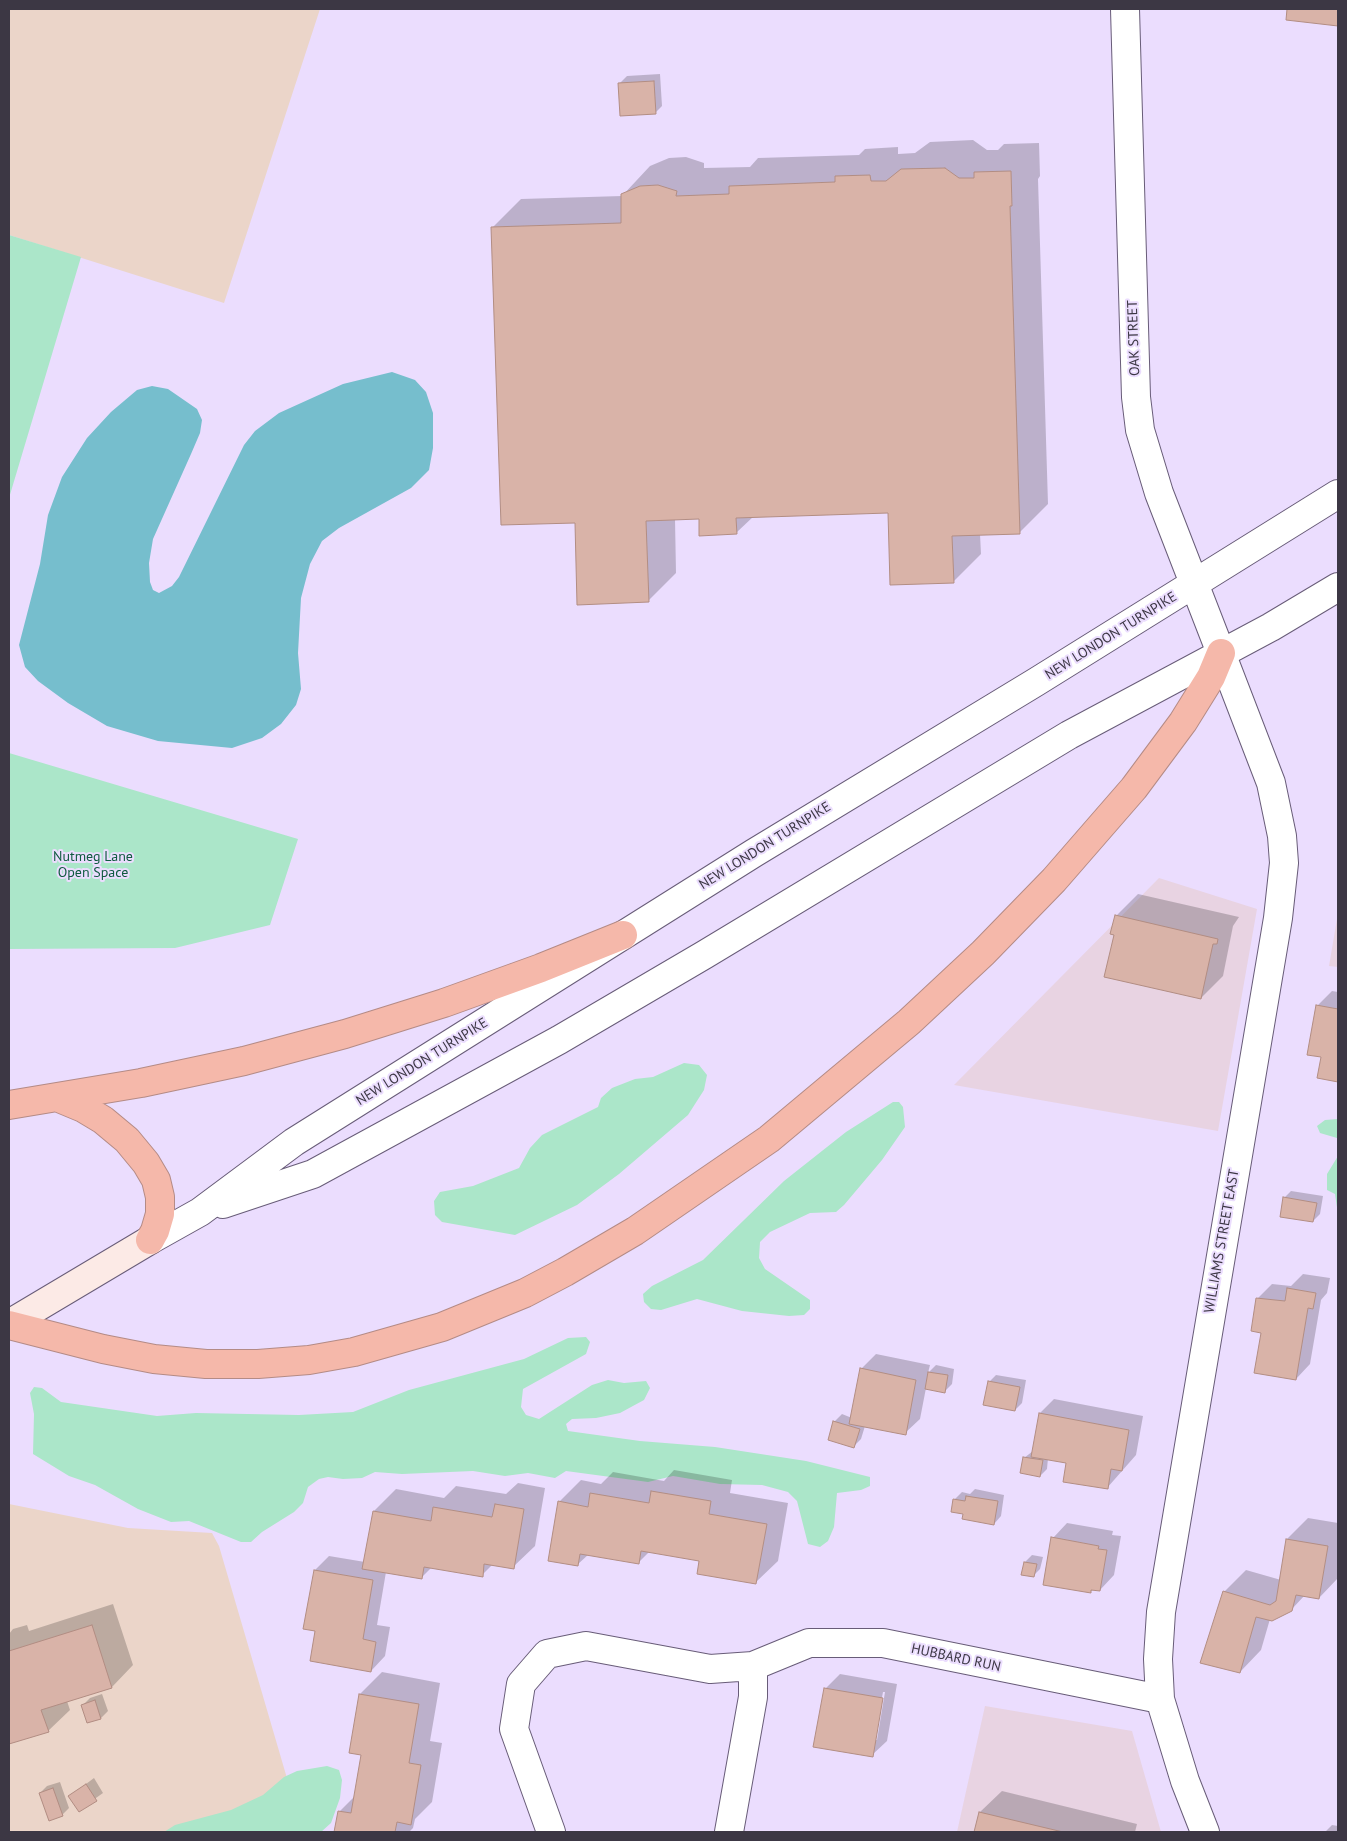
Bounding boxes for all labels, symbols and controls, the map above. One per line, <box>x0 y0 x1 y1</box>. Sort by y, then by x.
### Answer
street label: OAK STREET <box>1124 300 1144 376</box>
street label: NEW LONDON TURNPIKE <box>1042 589 1180 683</box>
street label: NEW LONDON TURNPIKE <box>696 799 834 893</box>
park label: Nutmeg Lane Open Space <box>53 849 133 882</box>
street label: NEW LONDON TURNPIKE <box>353 1015 491 1109</box>
street label: WILLIAMS STREET EAST <box>1201 1168 1243 1314</box>
street label: HUBBARD RUN <box>910 1640 1002 1676</box>

